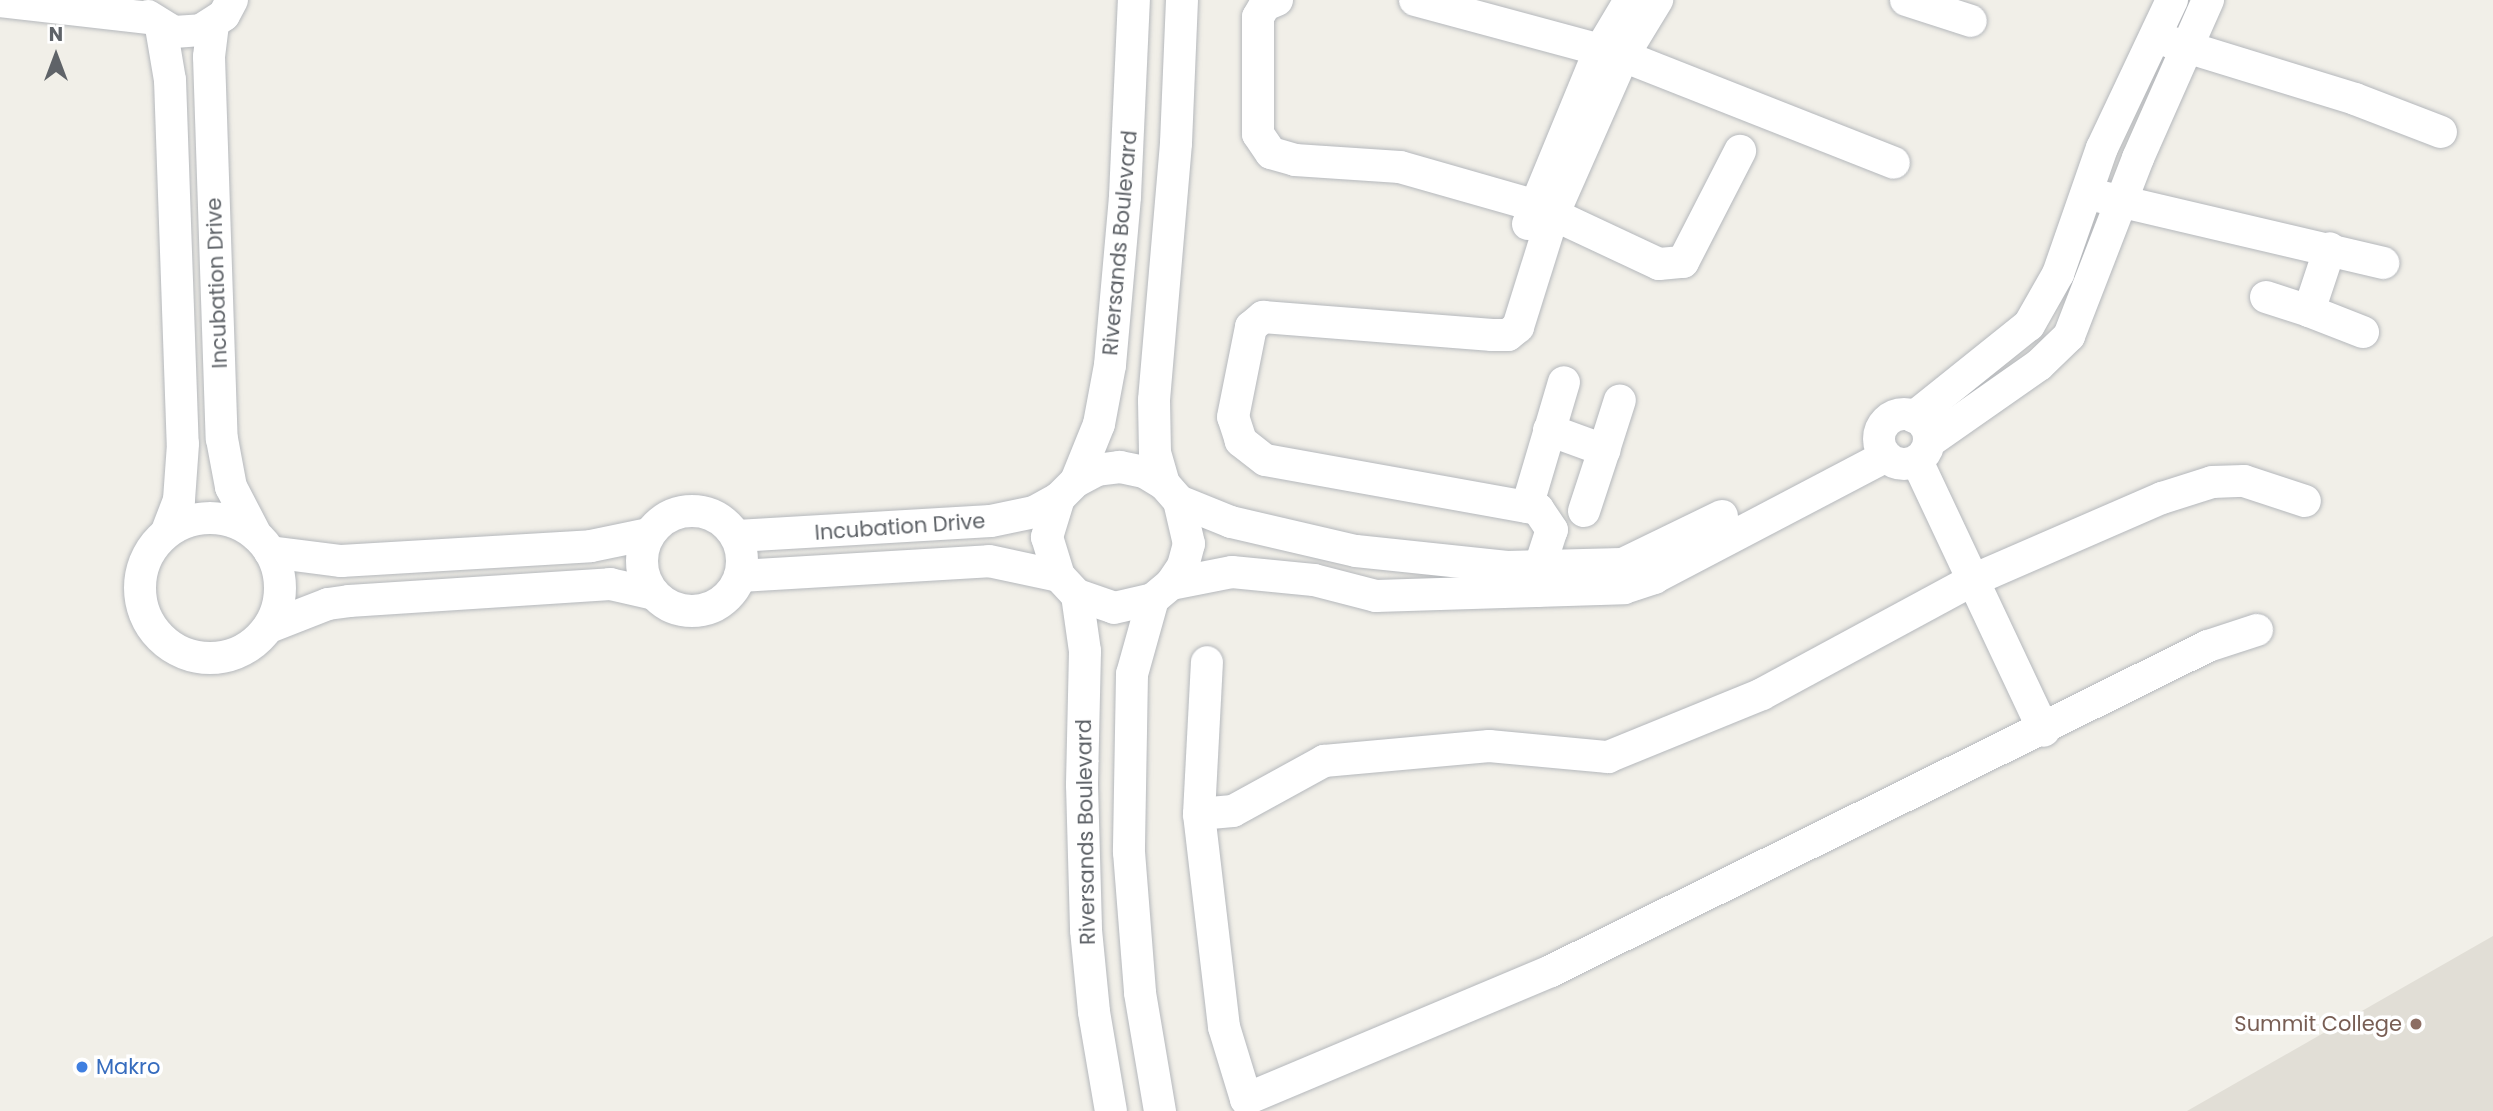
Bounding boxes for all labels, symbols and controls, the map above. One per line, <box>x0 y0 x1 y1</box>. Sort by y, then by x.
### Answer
north arrow <box>21 21 91 91</box>
text: N <box>49 21 63 48</box>
street label: Riversands Boulevard <box>1098 129 1142 357</box>
street label: Incubation Drive <box>201 197 233 369</box>
street label: Incubation Drive <box>814 508 986 546</box>
street label: Riversands Boulevard <box>1071 719 1101 945</box>
place label: Summit College <box>2234 1011 2402 1037</box>
marker: Summit College <box>2408 1016 2424 1032</box>
place label: Makro <box>96 1054 160 1080</box>
marker: Makro <box>74 1059 90 1075</box>

